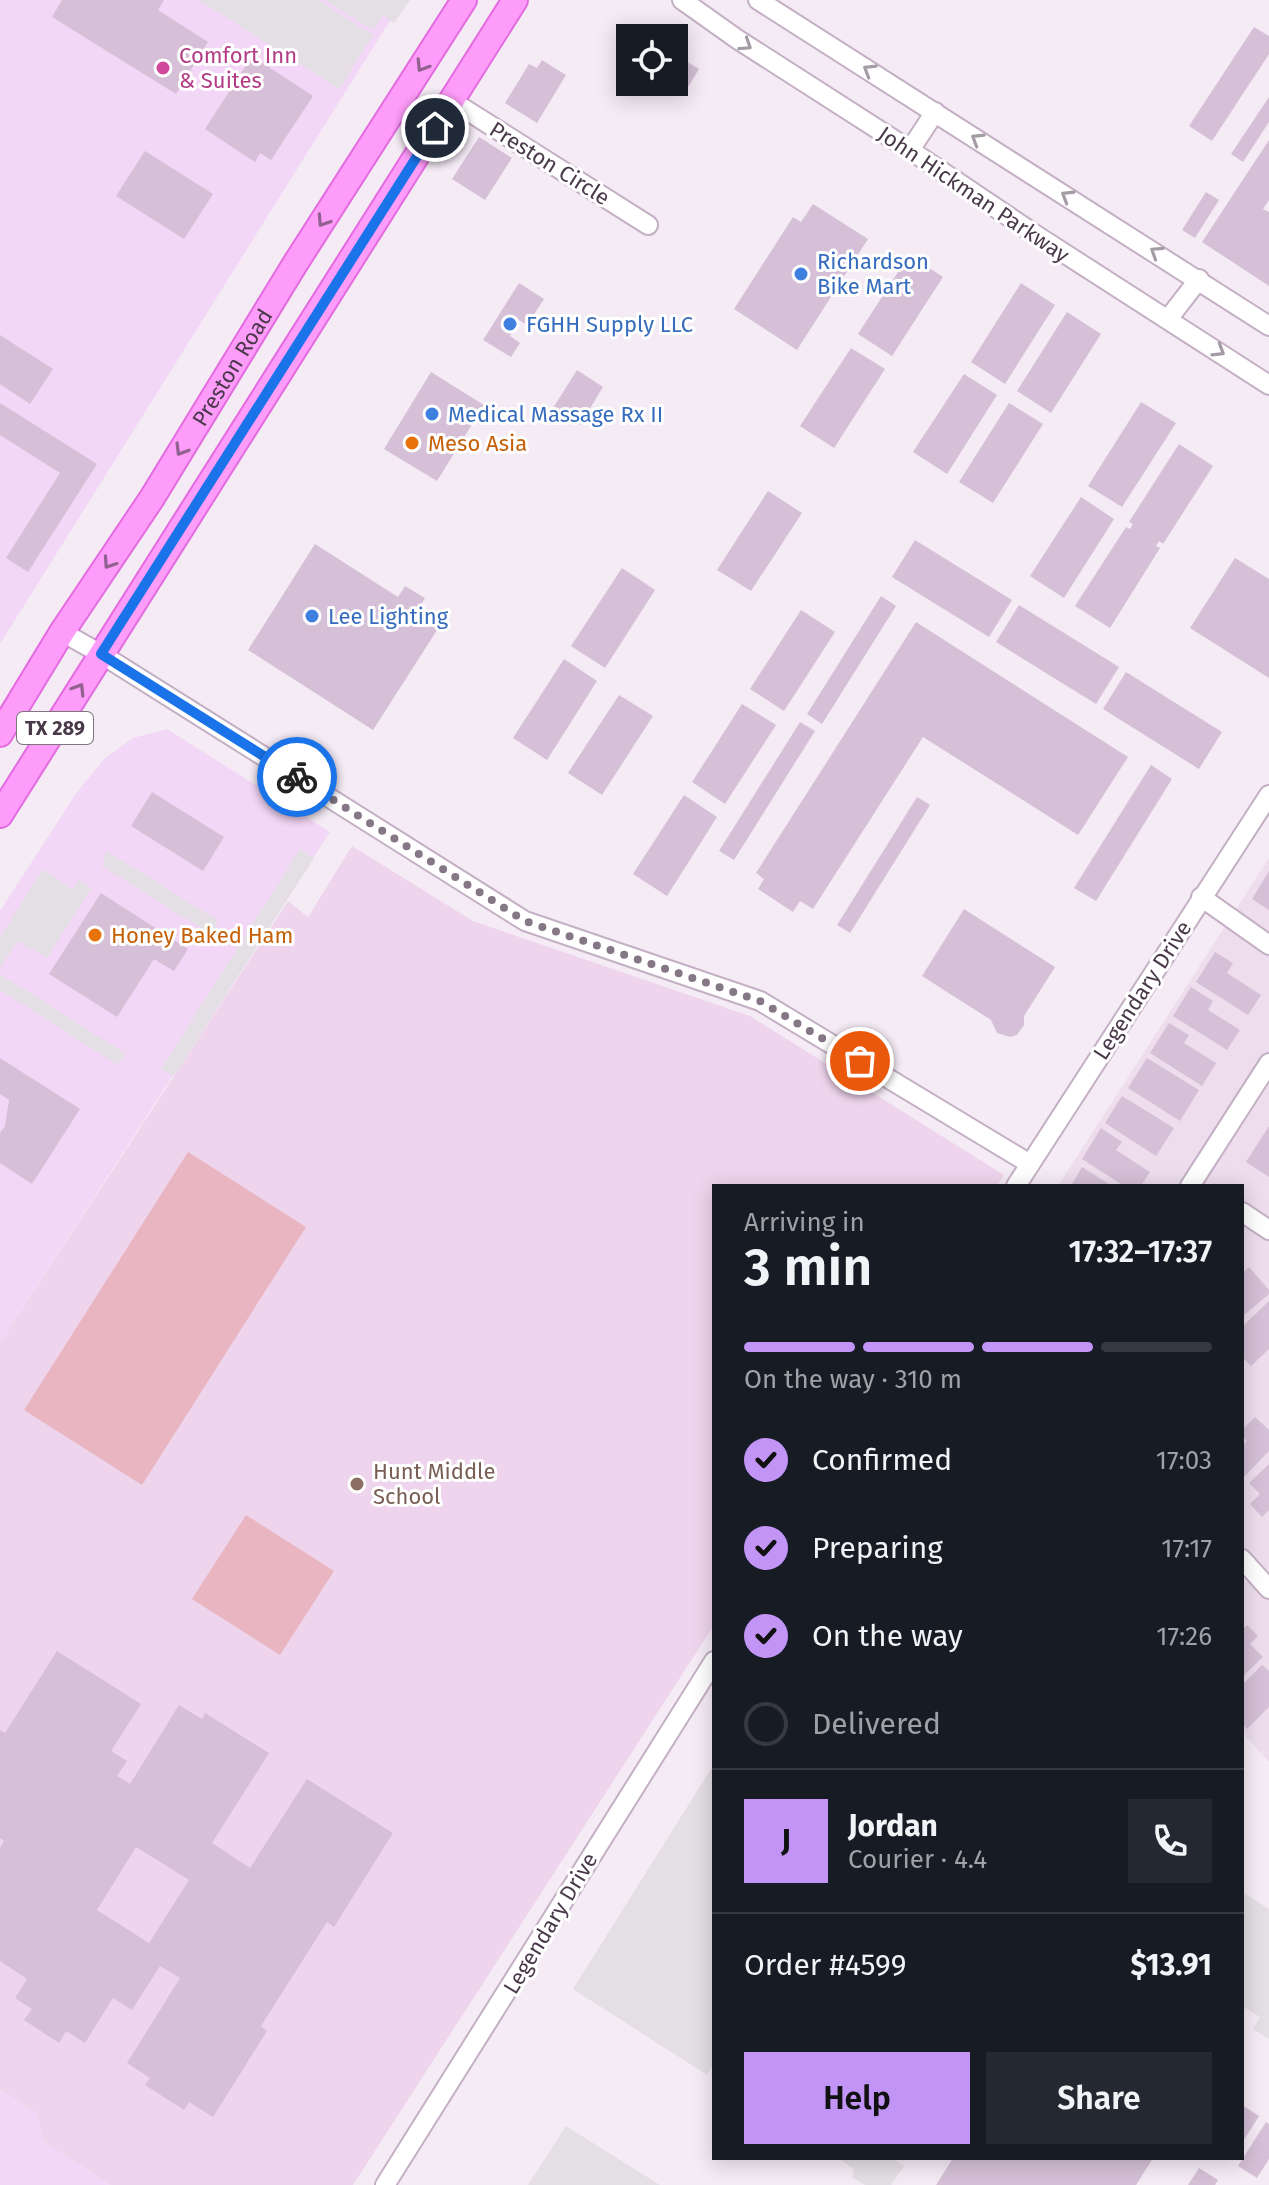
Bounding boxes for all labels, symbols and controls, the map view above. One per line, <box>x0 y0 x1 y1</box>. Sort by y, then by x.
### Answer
map controls <box>616 24 688 96</box>
button: locate <box>616 24 688 96</box>
one-way arrow <box>737 35 751 50</box>
place label: Comfort Inn & Suites <box>179 42 297 94</box>
one-way arrow <box>417 57 432 72</box>
marker: Comfort Inn & Suites <box>154 59 172 77</box>
one-way arrow <box>863 65 878 80</box>
pin <box>401 94 469 162</box>
icon: home <box>413 106 457 150</box>
street label: Preston Circle <box>485 116 615 211</box>
street label: John Hickman Parkway <box>873 120 1075 269</box>
one-way arrow <box>972 133 986 148</box>
one-way arrow <box>1061 190 1076 205</box>
one-way arrow <box>318 212 333 227</box>
one-way arrow <box>1150 247 1165 262</box>
place label: Richardson Bike Mart <box>817 248 929 300</box>
marker: Richardson Bike Mart <box>792 265 810 283</box>
street label: Preston Road <box>186 304 278 431</box>
place label: FGHH Supply LLC <box>526 311 693 338</box>
marker: FGHH Supply LLC <box>501 315 519 333</box>
one-way arrow <box>1210 342 1225 357</box>
place label: Medical Massage Rx II <box>448 401 663 428</box>
marker: Medical Massage Rx II <box>423 405 441 423</box>
place label: Meso Asia <box>428 430 527 457</box>
marker: Meso Asia <box>403 434 421 452</box>
one-way arrow <box>176 441 191 456</box>
one-way arrow <box>103 554 118 569</box>
place label: Lee Lighting <box>328 603 449 630</box>
marker: Lee Lighting <box>303 607 321 625</box>
one-way arrow <box>70 683 85 697</box>
road number: TX 289 <box>17 712 93 744</box>
courier <box>257 737 337 817</box>
icon: bike <box>275 755 319 799</box>
street label: Legendary Drive <box>1087 916 1197 1065</box>
place label: Honey Baked Ham <box>111 922 293 949</box>
marker: Honey Baked Ham <box>86 926 104 944</box>
pin <box>826 1027 894 1095</box>
icon: bag <box>838 1039 882 1083</box>
text: Arriving in <box>744 1207 865 1238</box>
text: 17:32–17:37 <box>1069 1234 1212 1270</box>
text: 3 min <box>744 1236 872 1299</box>
text: On the way · 310 m <box>744 1364 962 1395</box>
icon: check <box>744 1438 788 1482</box>
text: Confirmed <box>812 1442 952 1478</box>
text: 17:03 <box>1156 1445 1212 1476</box>
place label: Hunt Middle School <box>373 1458 495 1510</box>
marker: Hunt Middle School <box>348 1475 366 1493</box>
icon: check <box>744 1526 788 1570</box>
text: Preparing <box>812 1530 943 1566</box>
text: 17:17 <box>1161 1533 1212 1564</box>
icon: check <box>744 1614 788 1658</box>
text: On the way <box>812 1618 963 1654</box>
text: 17:26 <box>1156 1621 1212 1652</box>
text: Delivered <box>812 1706 941 1742</box>
button: phone <box>1128 1799 1212 1883</box>
text: Jordan <box>848 1808 938 1844</box>
text: J <box>781 1823 791 1859</box>
text: Courier · 4.4 <box>848 1844 987 1875</box>
street label: Legendary Drive <box>498 1848 603 1999</box>
text: Order #4599 <box>744 1947 907 1983</box>
text: $13.91 <box>1130 1947 1212 1983</box>
button: Help <box>744 2052 970 2144</box>
button: Share <box>986 2052 1212 2144</box>

